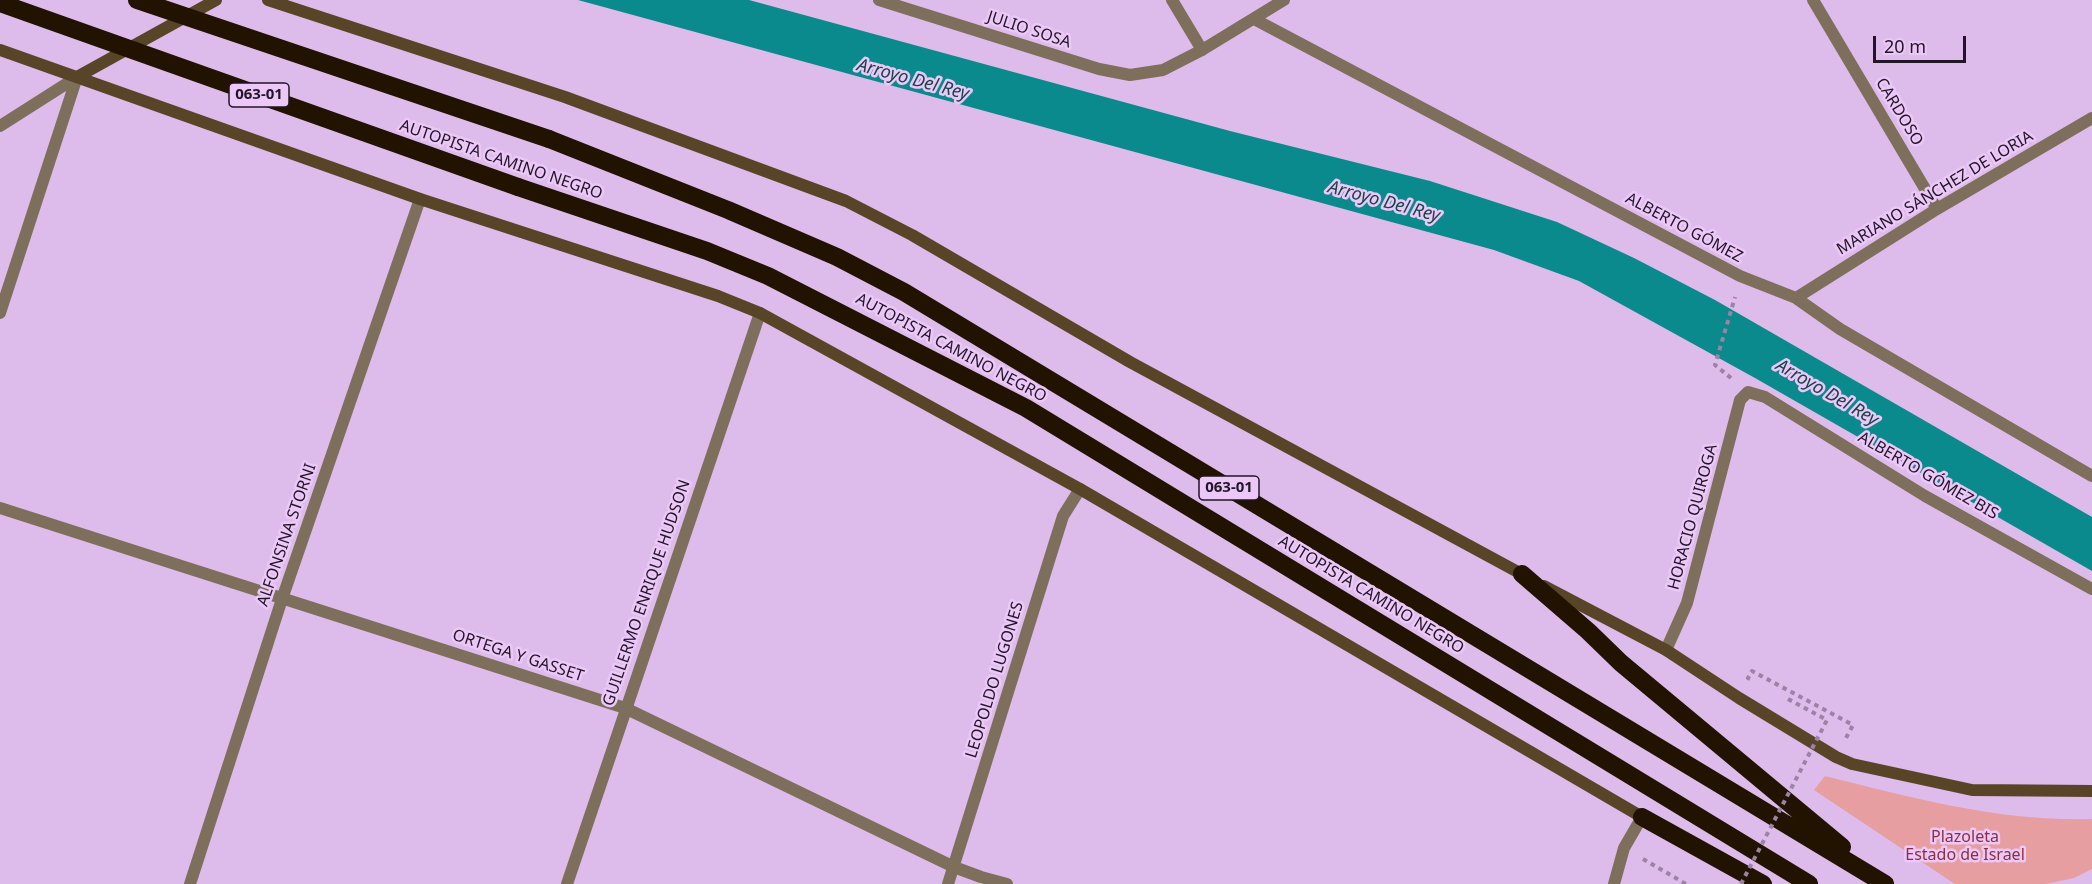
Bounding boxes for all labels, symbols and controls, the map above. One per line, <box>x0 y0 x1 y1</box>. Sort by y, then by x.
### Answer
street label: JULIO SOSA <box>985 7 1073 53</box>
scale bar <box>1876 24 1969 62</box>
text: 20 m <box>1884 34 1926 58</box>
water label: Arroyo Del Rey <box>855 55 971 105</box>
street label: CARDOSO <box>1871 75 1927 149</box>
road number: 063-01 <box>229 83 289 107</box>
street label: AUTOPISTA CAMINO NEGRO <box>397 116 605 204</box>
street label: MARIANO SÁNCHEZ DE LORIA <box>1833 127 2037 259</box>
water label: Arroyo Del Rey <box>1326 177 1442 227</box>
street label: ALBERTO GÓMEZ <box>1622 189 1746 267</box>
street label: AUTOPISTA CAMINO NEGRO <box>852 289 1050 407</box>
water label: Arroyo Del Rey <box>1772 355 1882 431</box>
street label: ALBERTO GÓMEZ BIS <box>1855 428 2001 524</box>
street label: HORACIO QUIROGA <box>1664 442 1722 592</box>
street label: ALFONSINA STORNI <box>254 461 320 609</box>
road number: 063-01 <box>1199 476 1259 500</box>
street label: GUILLERMO ENRIQUE HUDSON <box>599 477 695 709</box>
street label: AUTOPISTA CAMINO NEGRO <box>1275 532 1467 658</box>
street label: LEOPOLDO LUGONES <box>962 599 1028 761</box>
street label: ORTEGA Y GASSET <box>450 626 586 686</box>
park label: Plazoleta Estado de Israel <box>1905 827 2025 865</box>

